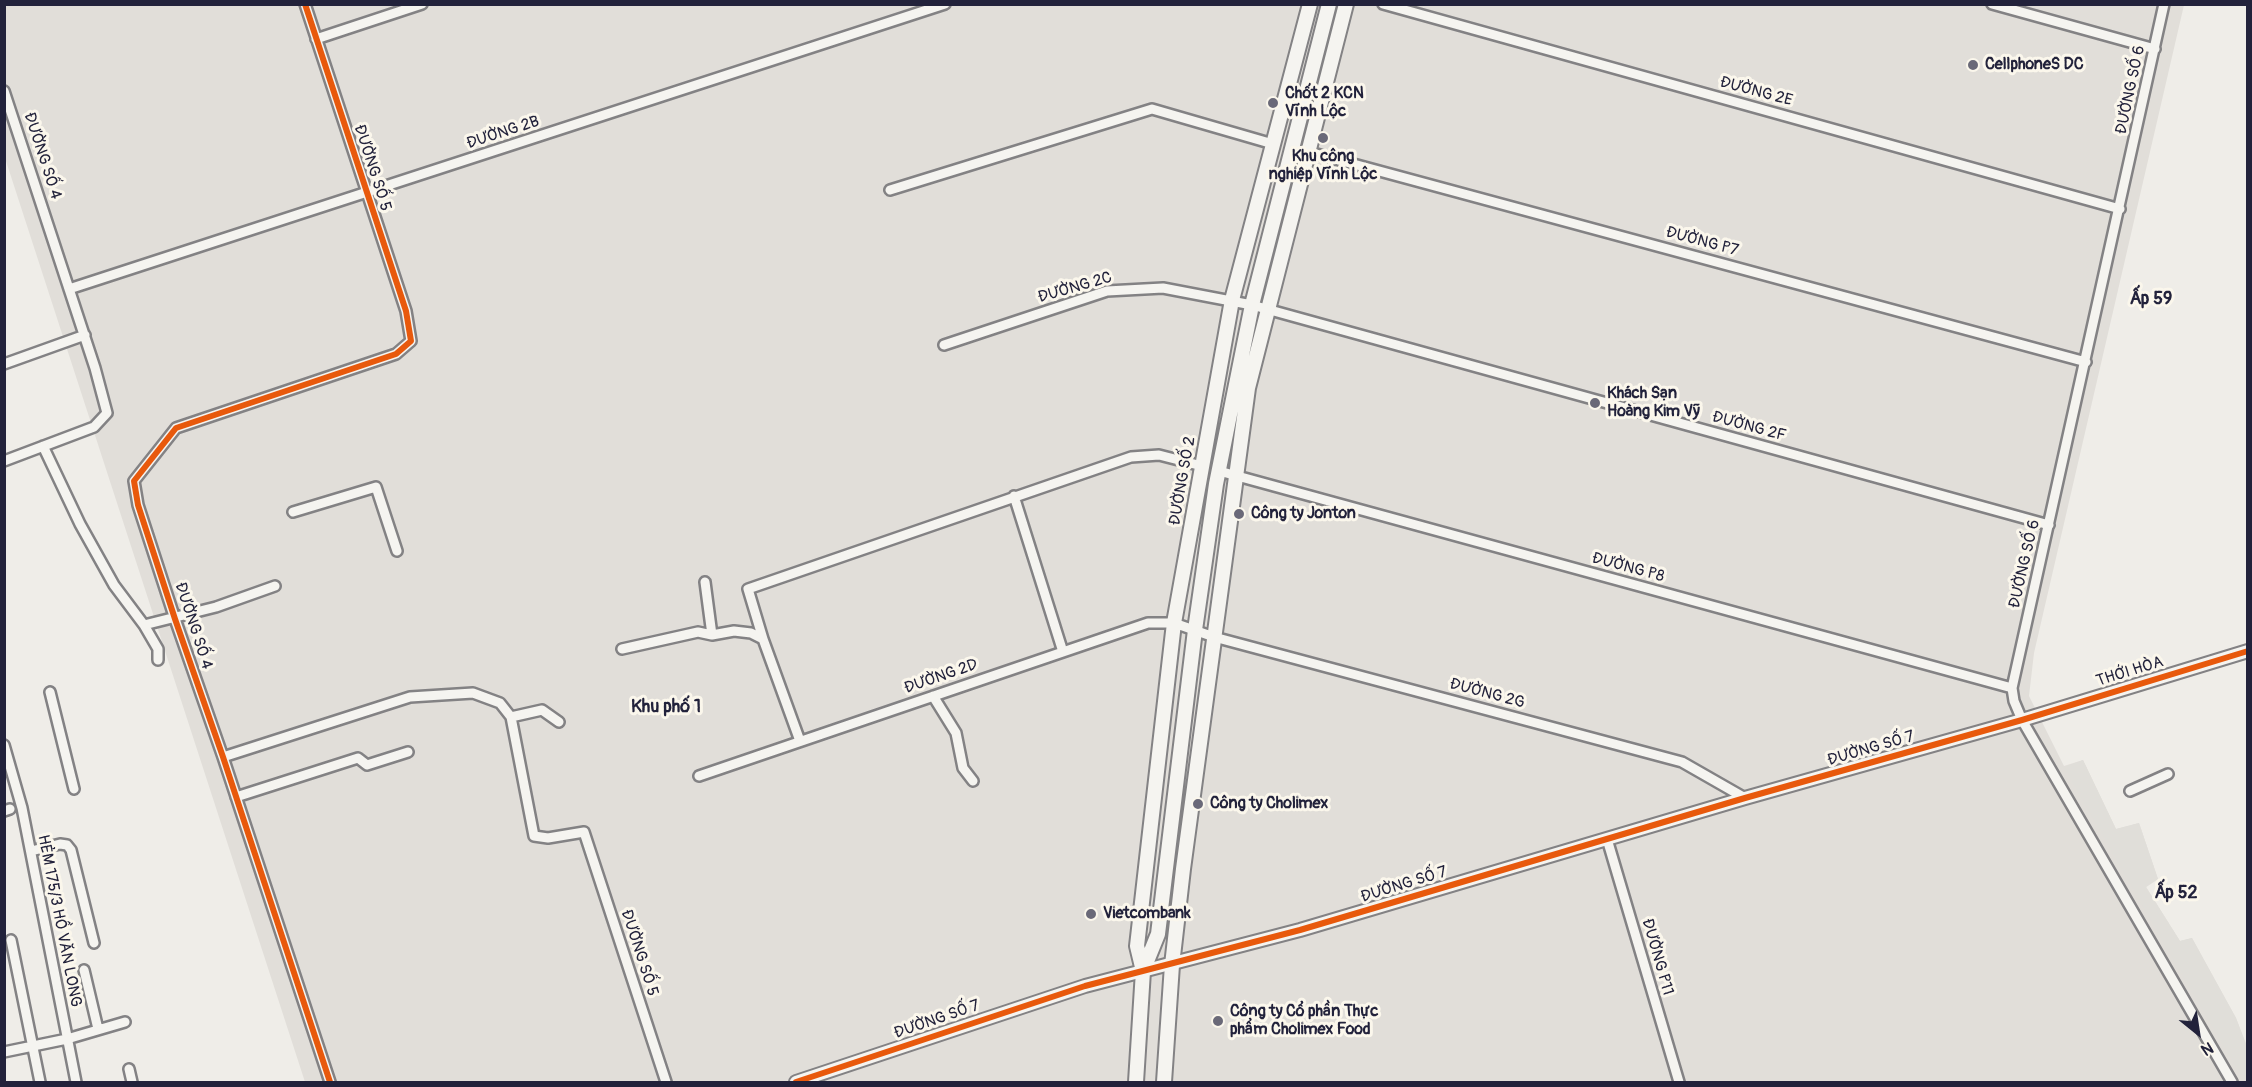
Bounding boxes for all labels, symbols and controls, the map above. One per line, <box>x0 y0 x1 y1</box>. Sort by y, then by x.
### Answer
street label: ĐƯỜNG SỐ 6 <box>2112 44 2150 136</box>
place label: CellphoneS DC <box>1985 55 2084 75</box>
marker: CellphoneS DC <box>1966 58 1980 72</box>
street label: ĐƯỜNG 2E <box>1717 73 1795 111</box>
place label: Chốt 2 KCN Vĩnh Lộc <box>1285 84 1364 122</box>
marker: Chốt 2 KCN Vĩnh Lộc <box>1266 96 1280 110</box>
street label: ĐƯỜNG SỐ 4 <box>19 110 65 202</box>
street label: ĐƯỜNG 2B <box>464 112 542 154</box>
street label: ĐƯỜNG SỐ 5 <box>349 122 395 214</box>
marker: Khu công nghiệp Vĩnh Lộc <box>1316 131 1330 145</box>
place label: Khu công nghiệp Vĩnh Lộc <box>1269 147 1377 185</box>
street label: ĐƯỜNG P7 <box>1663 223 1741 261</box>
street label: ĐƯỜNG 2C <box>1036 268 1114 308</box>
district label: Ấp 59 <box>2130 288 2172 310</box>
place label: Khách Sạn Hoàng Kim Vỹ <box>1607 384 1700 422</box>
marker: Khách Sạn Hoàng Kim Vỹ <box>1588 396 1602 410</box>
street label: ĐƯỜNG 2F <box>1710 408 1788 446</box>
street label: ĐƯỜNG SỐ 2 <box>1166 435 1200 527</box>
place label: Công ty Jonton <box>1251 504 1356 524</box>
marker: Công ty Jonton <box>1232 507 1246 521</box>
street label: ĐƯỜNG SỐ 6 <box>2005 518 2045 610</box>
street label: ĐƯỜNG P8 <box>1590 549 1666 587</box>
street label: ĐƯỜNG SỐ 4 <box>170 580 216 672</box>
street label: THỚI HÒA <box>2094 653 2166 691</box>
street label: ĐƯỜNG 2D <box>902 655 980 699</box>
street label: ĐƯỜNG 2G <box>1447 675 1527 713</box>
district label: Khu phố 1 <box>631 696 701 718</box>
street label: ĐƯỜNG SỐ 7 <box>1825 727 1917 771</box>
place label: Công ty Cholimex <box>1210 794 1328 814</box>
marker: Công ty Cholimex <box>1191 797 1205 811</box>
street label: HẺM 175/3 HỒ VĂN LONG <box>33 833 85 1009</box>
street label: ĐƯỜNG SỐ 7 <box>1358 863 1450 907</box>
district label: Ấp 52 <box>2154 882 2198 904</box>
place label: Vietcombank <box>1103 904 1191 924</box>
street label: ĐƯỜNG SỐ 5 <box>616 907 662 999</box>
marker: Vietcombank <box>1084 907 1098 921</box>
street label: ĐƯỜNG P11 <box>1637 917 1677 997</box>
street label: ĐƯỜNG SỐ 7 <box>892 996 982 1044</box>
place label: Công ty Cổ phần Thực phẩm Cholimex Food <box>1230 1002 1378 1040</box>
north arrow <box>2168 1003 2228 1063</box>
marker: Công ty Cổ phần Thực phẩm Cholimex Food <box>1211 1014 1225 1028</box>
text: N <box>2197 1037 2217 1060</box>

